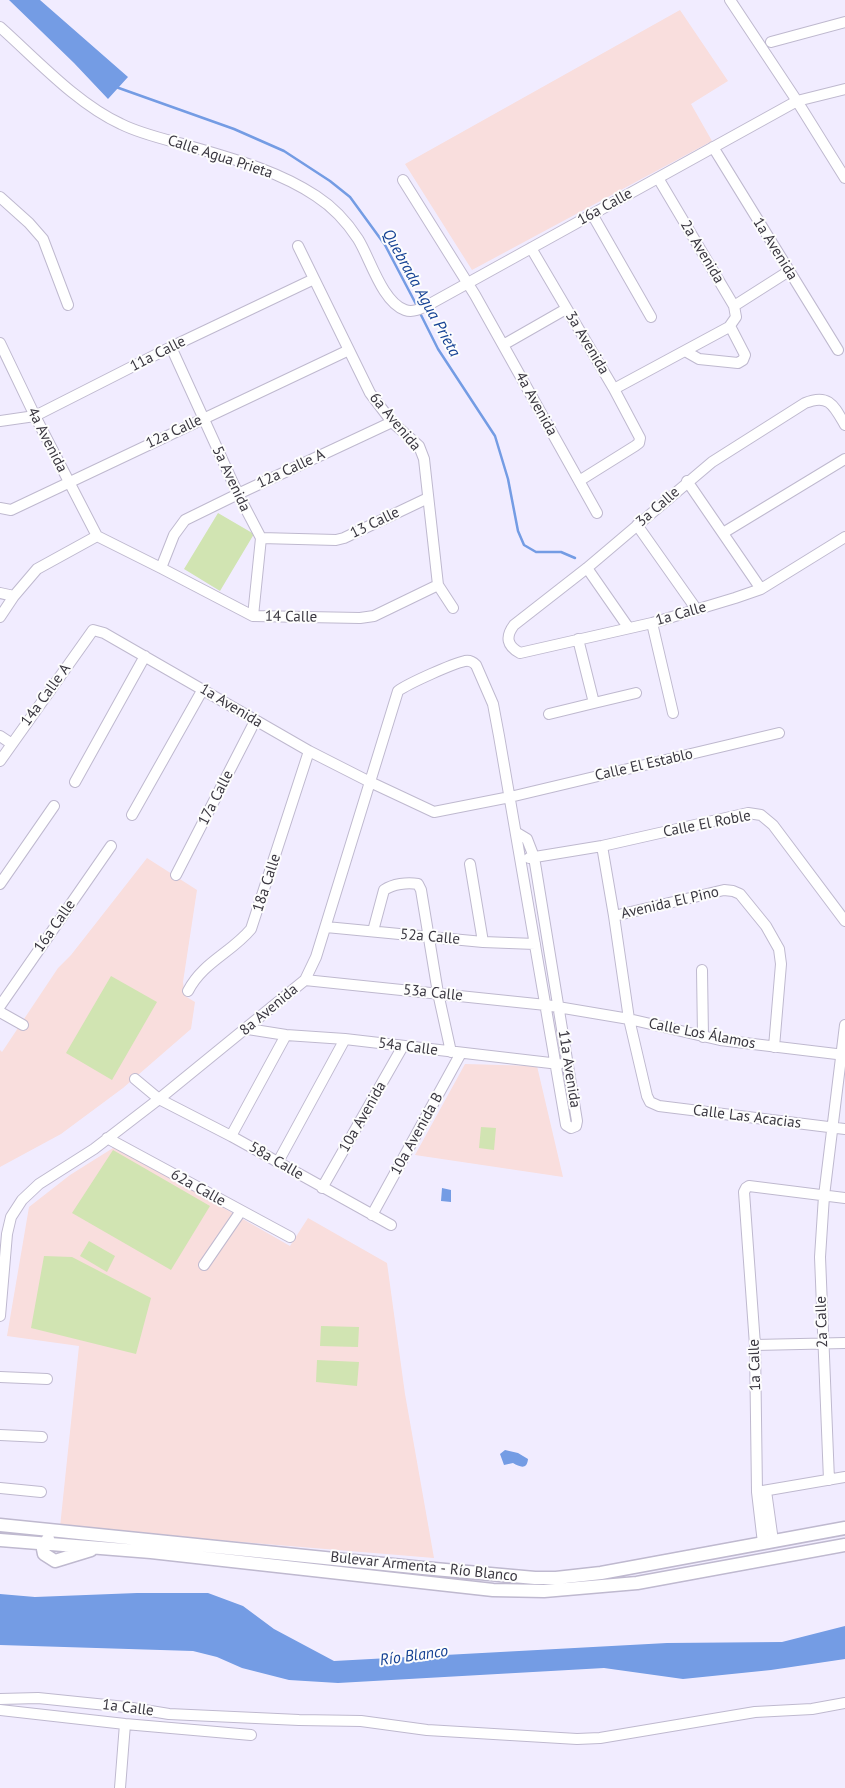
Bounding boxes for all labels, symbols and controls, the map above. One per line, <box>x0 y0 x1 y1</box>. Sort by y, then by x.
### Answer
street label: Calle Agua Prieta <box>165 132 275 182</box>
street label: 16a Calle <box>574 185 636 229</box>
street label: 1a Avenida <box>749 214 801 284</box>
street label: 2a Avenida <box>676 217 728 287</box>
water label: Quebrada Agua Prieta <box>378 226 464 360</box>
street label: 3a Avenida <box>561 308 613 378</box>
street label: 11a Calle <box>127 332 189 376</box>
street label: 4a Avenida <box>511 369 561 439</box>
street label: 6a Avenida <box>366 389 424 455</box>
street label: 4a Avenida <box>23 405 71 475</box>
street label: 12a Calle <box>143 411 205 453</box>
street label: 5a Avenida <box>208 443 254 515</box>
street label: 12a Calle A <box>254 445 328 493</box>
street label: 3a Calle <box>633 483 683 531</box>
street label: 13 Calle <box>347 503 403 543</box>
street label: 1a Calle <box>654 598 708 630</box>
street label: 14 Calle <box>265 608 317 626</box>
street label: 14a Calle A <box>17 660 75 730</box>
street label: 1a Avenida <box>196 680 266 732</box>
street label: Calle El Establo <box>593 745 695 785</box>
street label: 17a Calle <box>195 768 237 828</box>
street label: Calle El Roble <box>662 807 752 841</box>
street label: 18a Calle <box>249 852 285 914</box>
street label: Avenida El Pino <box>619 883 721 923</box>
street label: 16a Calle <box>30 896 80 956</box>
street label: 52a Calle <box>399 925 461 949</box>
street label: 8a Avenida <box>236 981 302 1039</box>
street label: 53a Calle <box>402 981 464 1005</box>
street label: Calle Los Álamos <box>647 1015 757 1053</box>
street label: 11a Avenida <box>554 1029 584 1109</box>
street label: 54a Calle <box>377 1034 439 1060</box>
street label: 10a Avenida <box>336 1079 390 1155</box>
street label: 10a Avenida B <box>387 1090 447 1178</box>
street label: Calle Las Acacias <box>692 1101 802 1133</box>
street label: 58a Calle <box>246 1138 306 1184</box>
street label: 62a Calle <box>167 1166 229 1210</box>
street label: 2a Calle <box>812 1296 832 1348</box>
street label: 1a Calle <box>745 1339 765 1391</box>
street label: Bulevar Armenta - Río Blanco <box>329 1548 519 1586</box>
water label: Río Blanco <box>379 1642 449 1670</box>
street label: 1a Calle <box>101 1696 155 1720</box>

